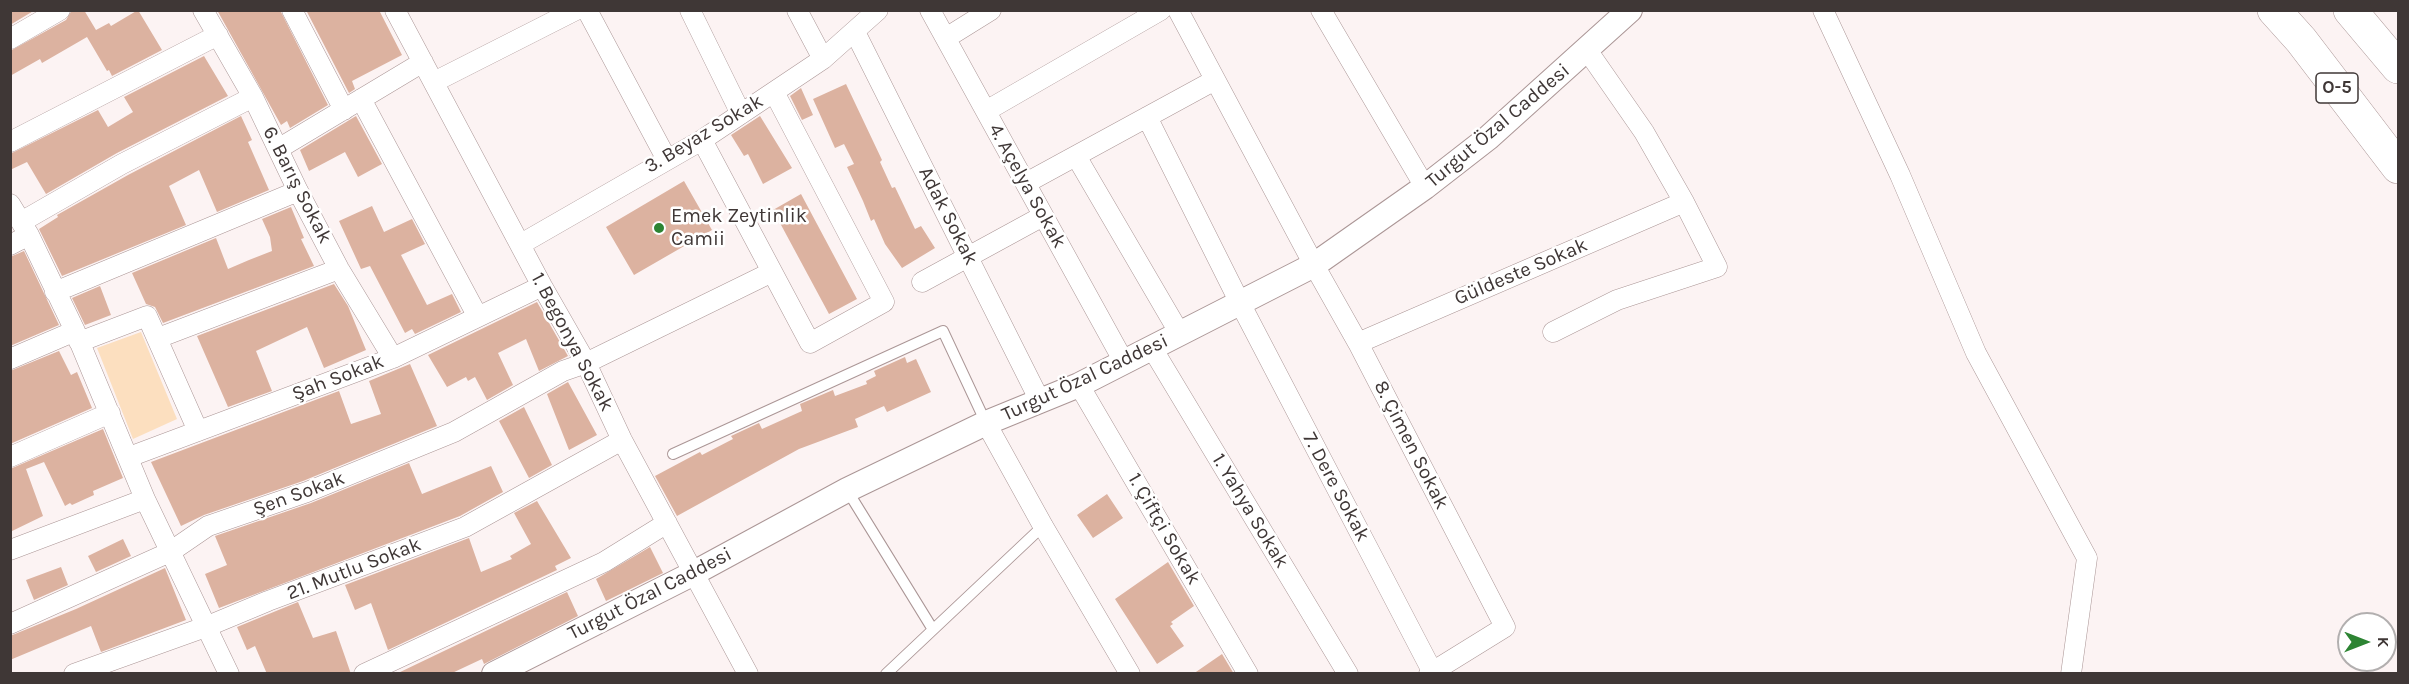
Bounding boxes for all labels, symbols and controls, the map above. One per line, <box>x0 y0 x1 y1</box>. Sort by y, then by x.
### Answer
street label: Turgut Özal Caddesi <box>1421 59 1575 193</box>
road number: O-5 <box>2316 73 2358 103</box>
street label: 3. Beyaz Sokak <box>640 89 768 179</box>
street label: 4. Açelya Sokak <box>983 119 1071 253</box>
street label: 6. Barış Sokak <box>257 122 337 248</box>
street label: Adak Sokak <box>913 163 983 269</box>
place label: Emek Zeytinlik Camii <box>671 204 807 251</box>
marker: Emek Zeytinlik Camii <box>652 221 666 235</box>
street label: Güldeste Sokak <box>1451 233 1591 311</box>
street label: 1. Begonya Sokak <box>525 269 619 415</box>
street label: Turgut Özal Caddesi <box>998 329 1172 427</box>
street label: Şah Sokak <box>289 350 387 406</box>
street label: 8. Çimen Sokak <box>1368 377 1454 513</box>
street label: 7. Dere Sokak <box>1297 428 1375 546</box>
street label: 1. Yahya Sokak <box>1206 449 1294 573</box>
street label: Şen Sokak <box>250 466 348 522</box>
street label: 1. Çiftçi Sokak <box>1122 469 1206 589</box>
street label: 21. Mutlu Sokak <box>283 532 425 606</box>
street label: Turgut Özal Caddesi <box>564 542 736 646</box>
north arrow <box>2337 612 2397 672</box>
text: K <box>2374 637 2393 647</box>

